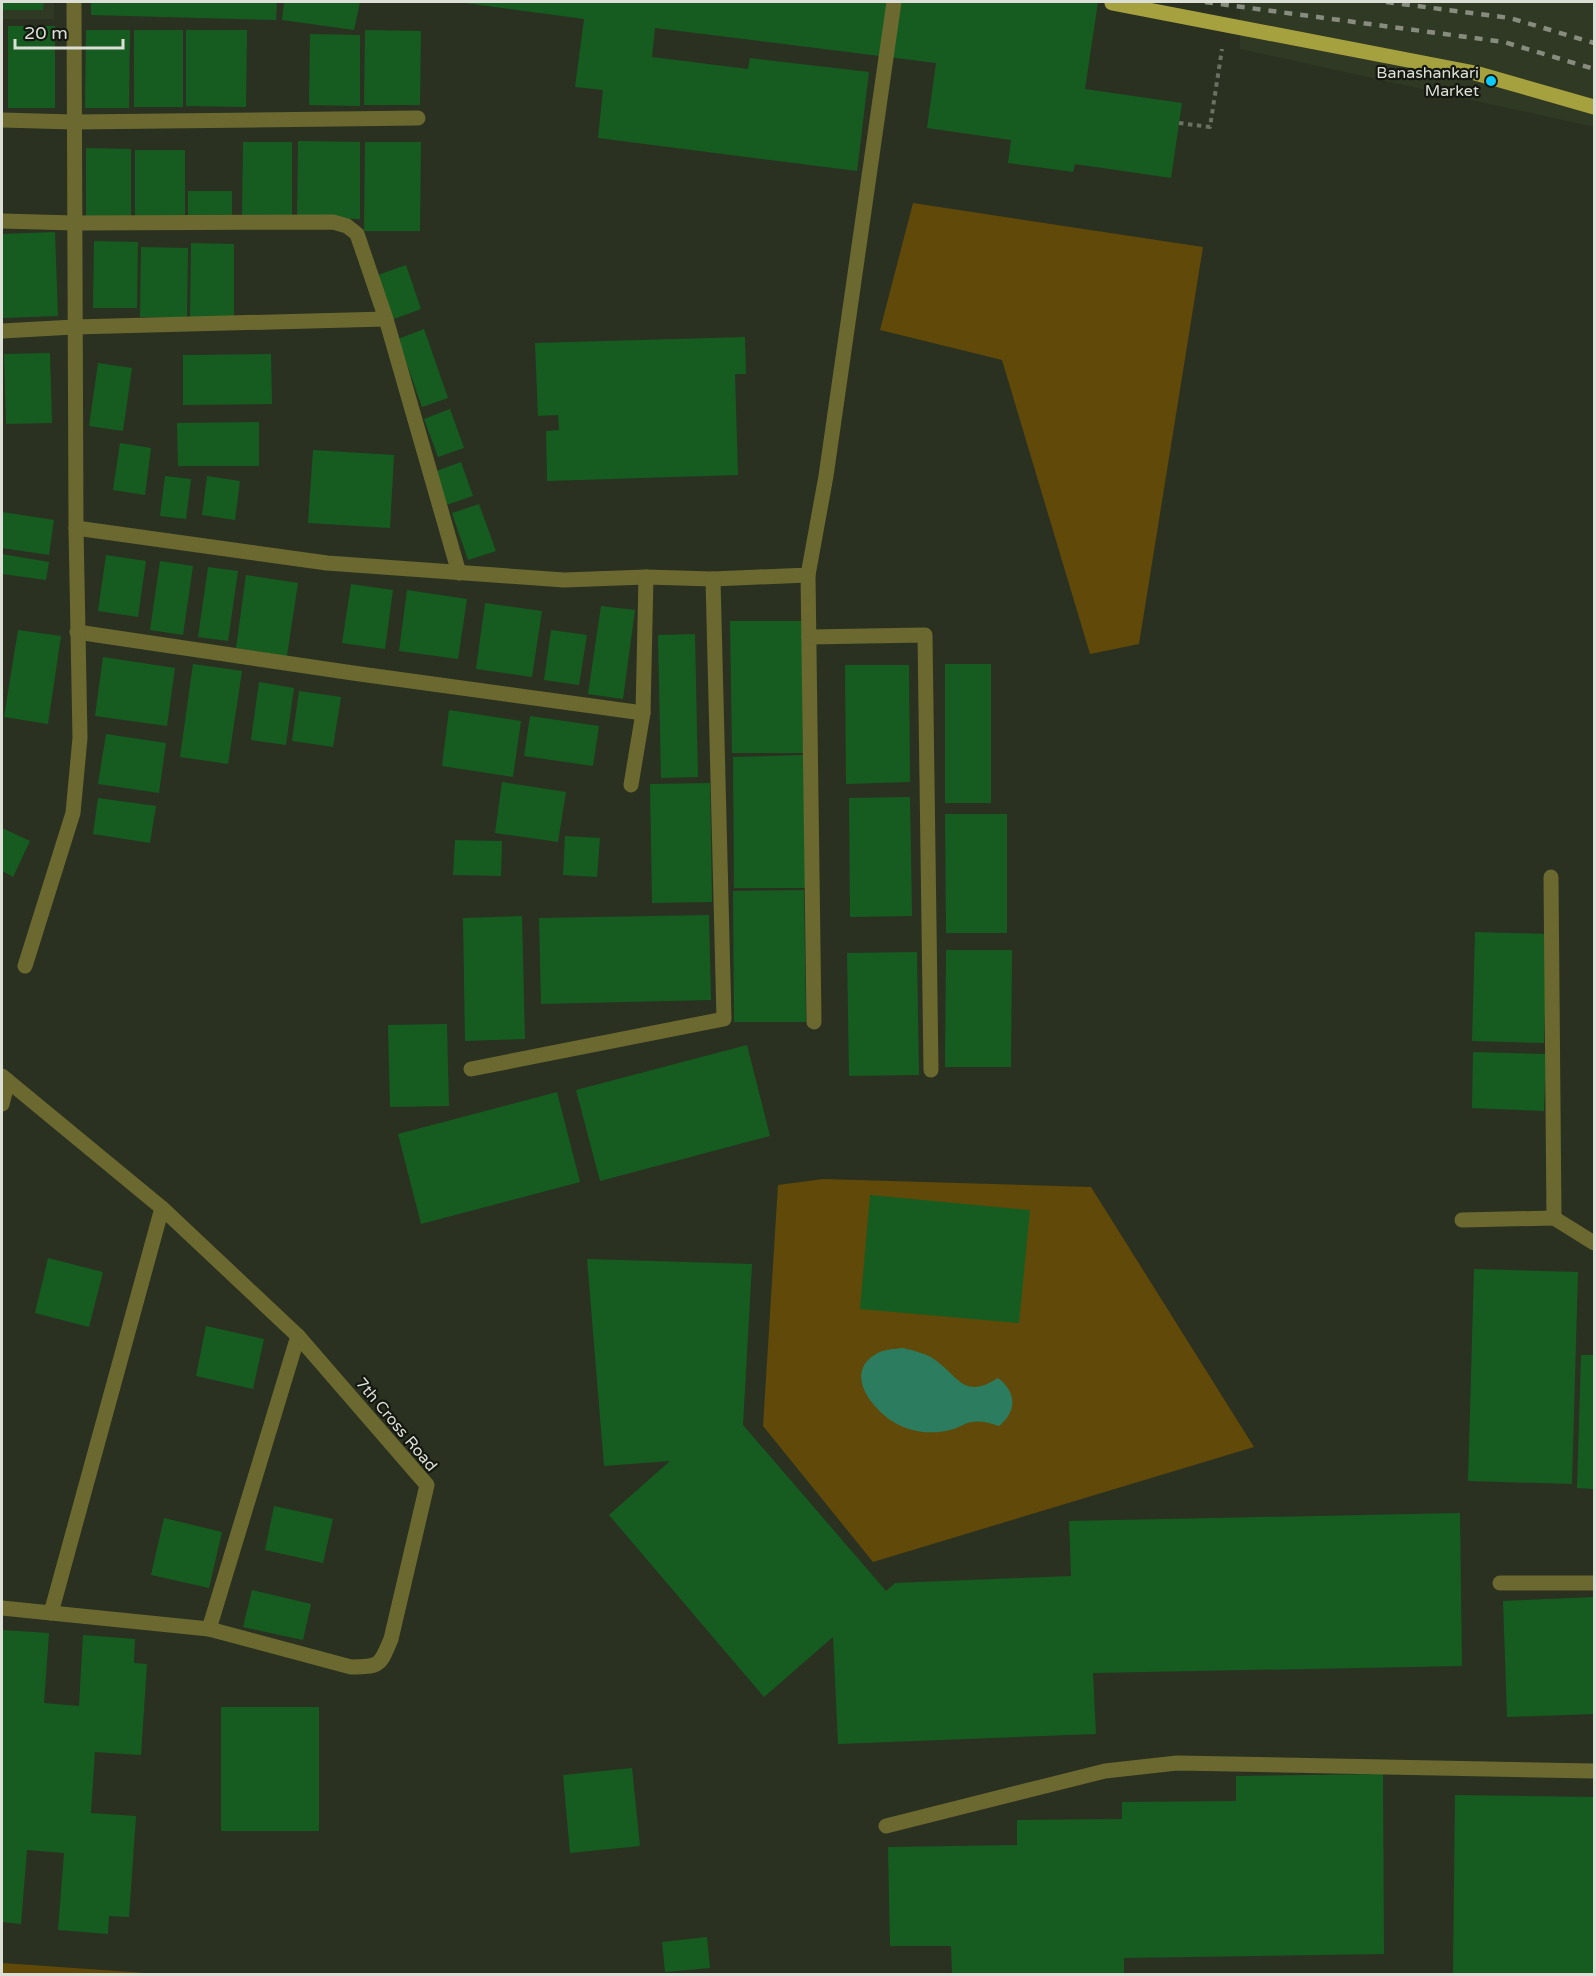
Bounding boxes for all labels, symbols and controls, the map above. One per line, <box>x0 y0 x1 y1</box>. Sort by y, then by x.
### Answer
scale bar <box>15 12 123 50</box>
text: 20 m <box>24 22 68 44</box>
place label: Banashankari Market <box>1376 63 1479 101</box>
marker: Banashankari Market <box>1484 74 1498 88</box>
street label: 7th Cross Road <box>351 1374 441 1476</box>

